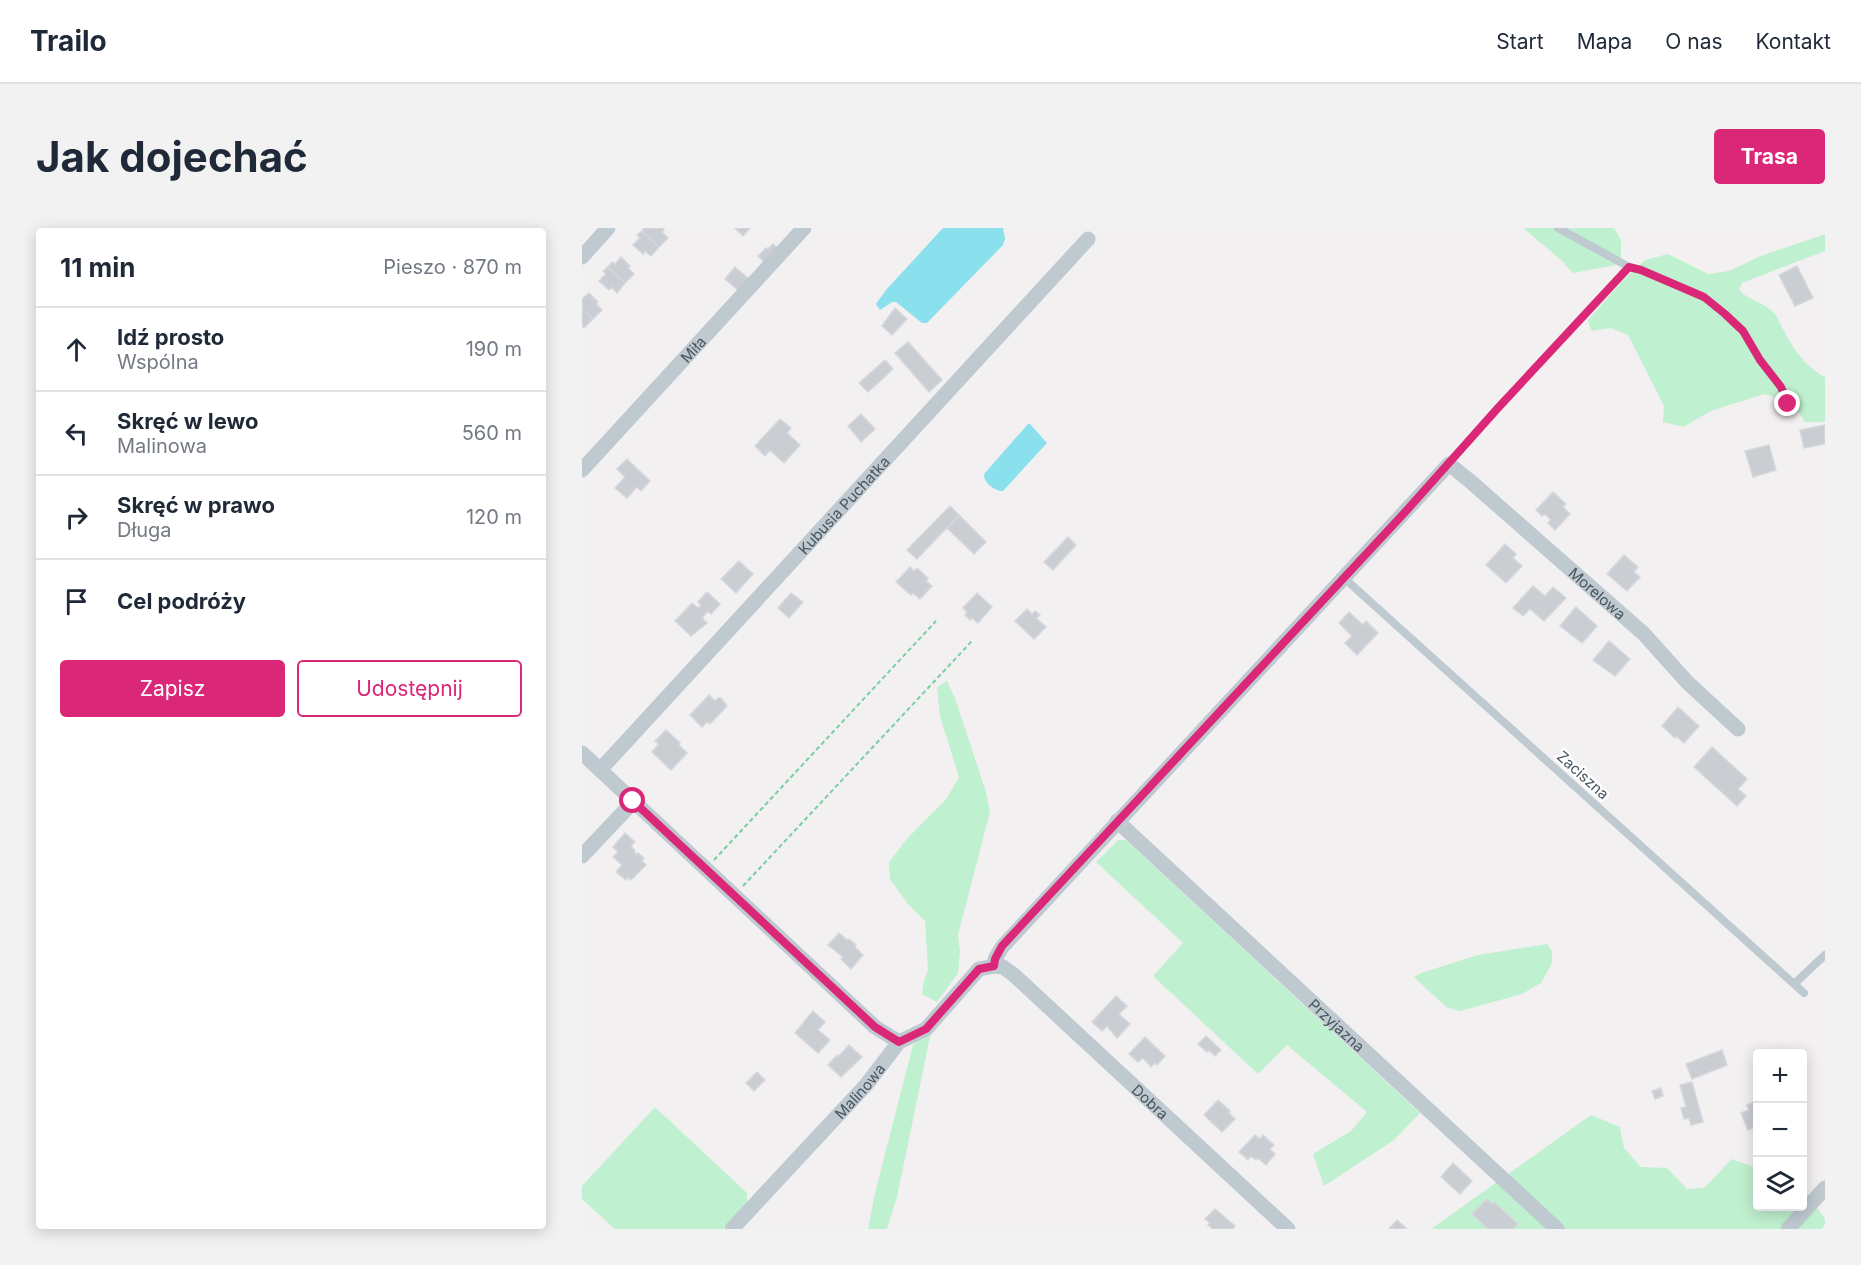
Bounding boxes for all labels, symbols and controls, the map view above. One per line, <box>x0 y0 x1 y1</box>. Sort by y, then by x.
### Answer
text: Trailo <box>30 24 107 58</box>
text: Start <box>1496 29 1544 54</box>
text: Mapa <box>1577 29 1632 54</box>
text: O nas <box>1665 29 1723 54</box>
text: Kontakt <box>1756 29 1831 54</box>
button: Trasa <box>1714 129 1825 184</box>
text: Jak dojechać <box>36 131 308 182</box>
text: 11 min <box>60 252 136 283</box>
text: Pieszo · 870 m <box>383 255 522 279</box>
text: Idź prosto <box>117 324 224 350</box>
street label: Miła <box>676 332 710 366</box>
icon: ahead <box>60 333 93 366</box>
text: 190 m <box>466 337 522 361</box>
text: Wspólna <box>117 350 199 374</box>
route end <box>1774 390 1800 416</box>
text: Skręć w lewo <box>117 408 258 434</box>
icon: left <box>60 417 93 450</box>
text: 560 m <box>462 421 522 445</box>
text: Malinowa <box>117 434 207 458</box>
street label: Kubusia Puchatka <box>794 452 893 558</box>
text: Skręć w prawo <box>117 492 275 518</box>
icon: right <box>60 501 93 534</box>
text: 120 m <box>466 505 522 529</box>
text: Długa <box>117 518 172 542</box>
street label: Morelowa <box>1565 563 1630 623</box>
icon: arrive <box>60 585 93 618</box>
text: Cel podróży <box>117 588 246 614</box>
button: Zapisz <box>60 660 285 717</box>
button: Udostępnij <box>297 660 522 717</box>
street label: Zaciszna <box>1553 747 1613 803</box>
route start <box>619 787 645 813</box>
street label: Przyjazna <box>1305 994 1369 1056</box>
map controls <box>1753 1049 1807 1211</box>
button: + <box>1753 1049 1807 1103</box>
street label: Malinowa <box>830 1059 889 1123</box>
street label: Dobra <box>1128 1080 1173 1123</box>
button: − <box>1753 1103 1807 1157</box>
button: layers <box>1753 1157 1807 1211</box>

